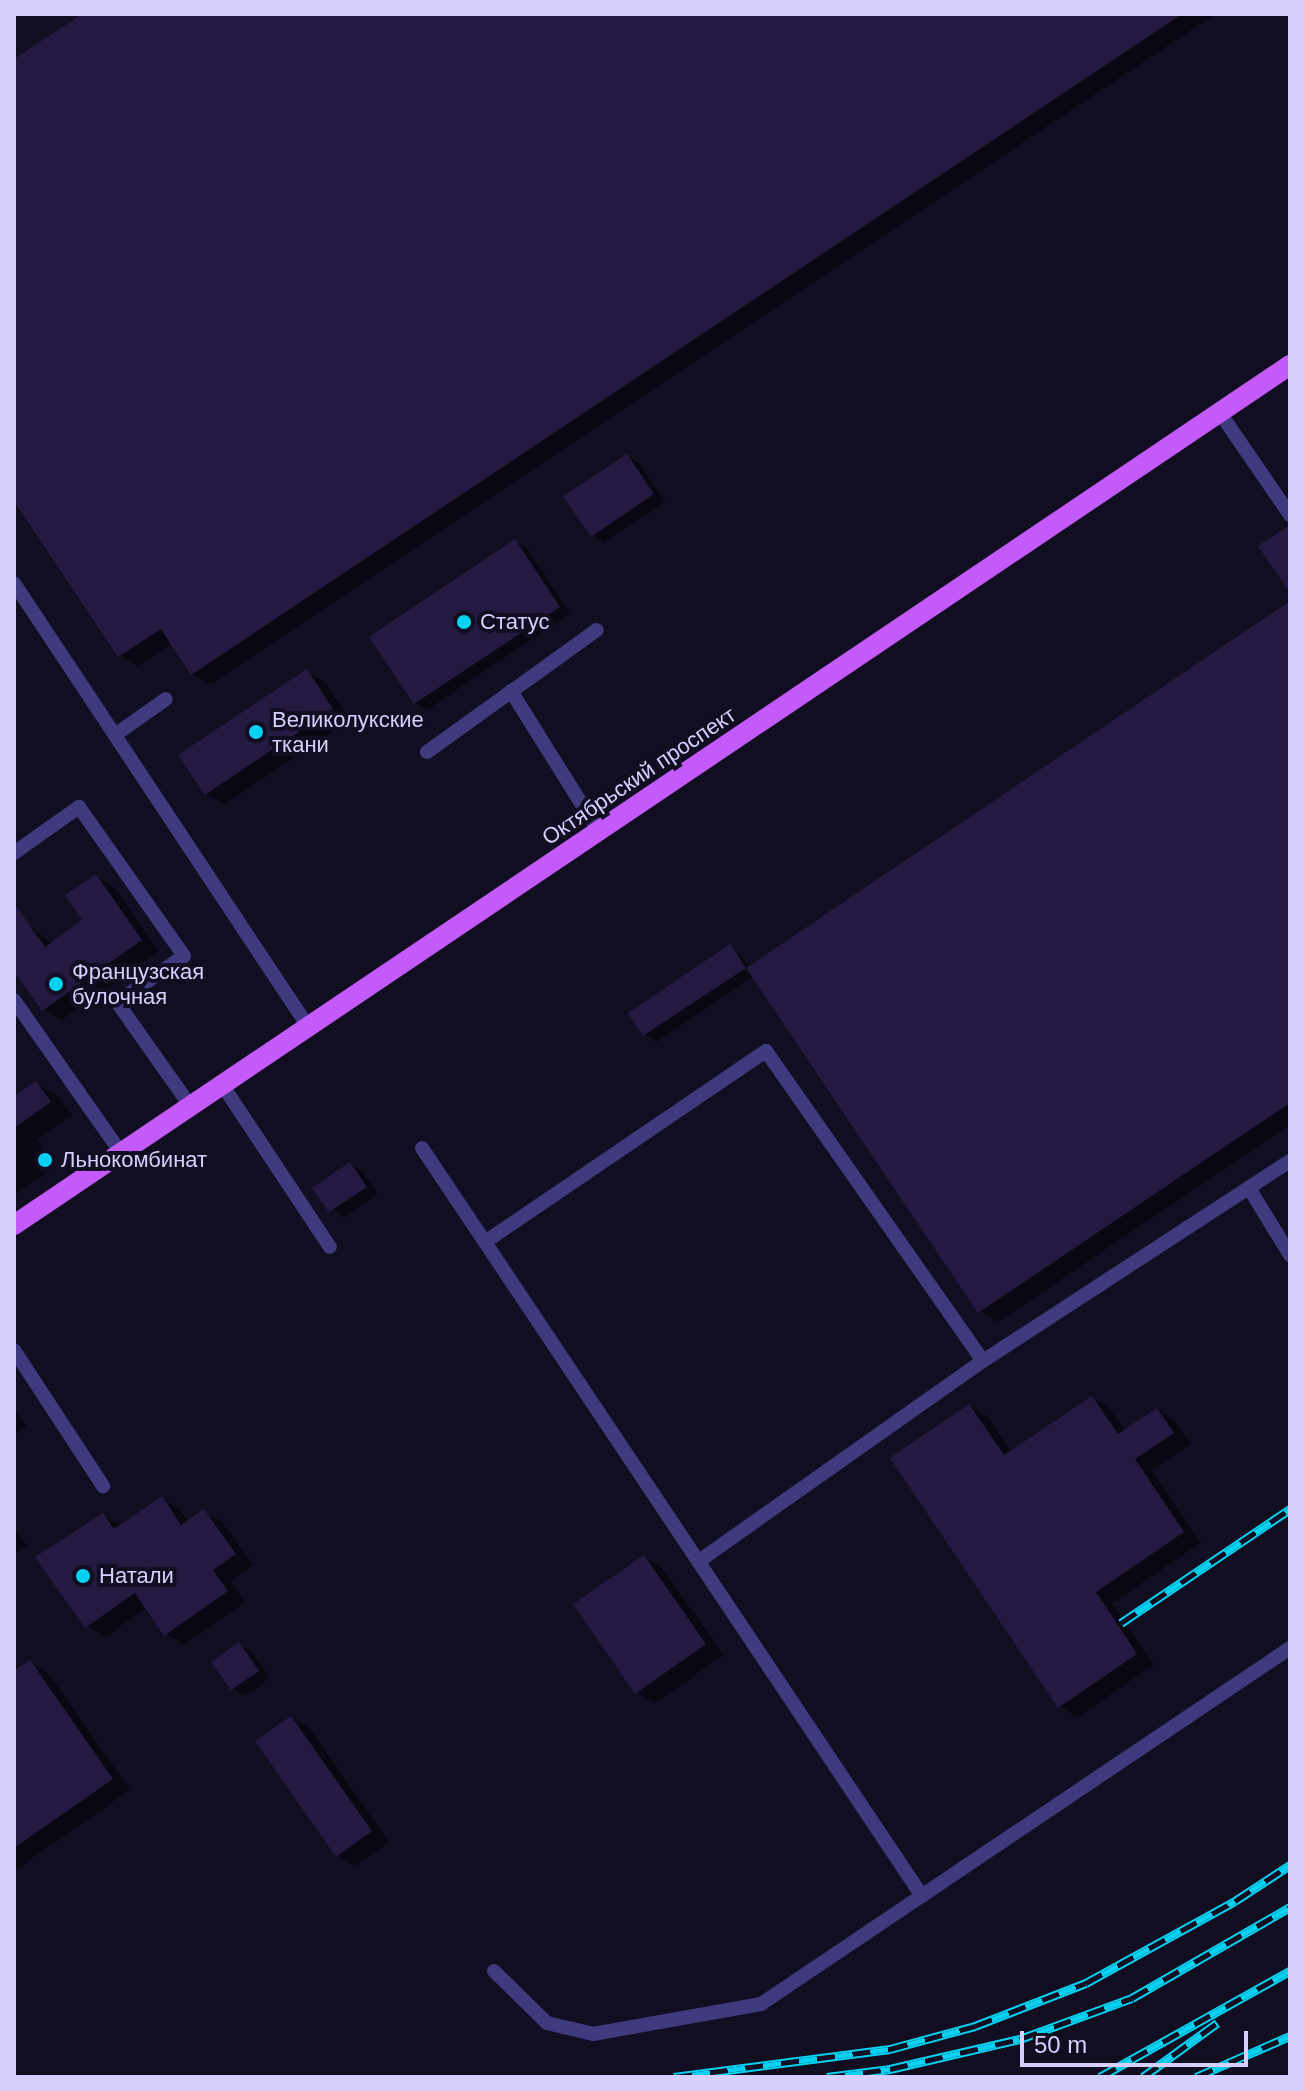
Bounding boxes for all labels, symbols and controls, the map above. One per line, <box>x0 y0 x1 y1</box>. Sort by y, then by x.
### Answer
place label: Статус <box>480 609 550 635</box>
marker: Статус <box>455 613 473 631</box>
street label: Октябрьский проспект <box>537 701 741 851</box>
place label: Великолукские ткани <box>272 706 424 758</box>
marker: Великолукские ткани <box>247 723 265 741</box>
place label: Французская булочная <box>72 958 204 1010</box>
marker: Французская булочная <box>47 975 65 993</box>
place label: Льнокомбинат <box>61 1147 207 1173</box>
marker: Льнокомбинат <box>36 1151 54 1169</box>
place label: Натали <box>99 1563 174 1589</box>
marker: Натали <box>74 1567 92 1585</box>
scale bar <box>1024 2015 1252 2065</box>
text: 50 m <box>1034 2031 1087 2058</box>

